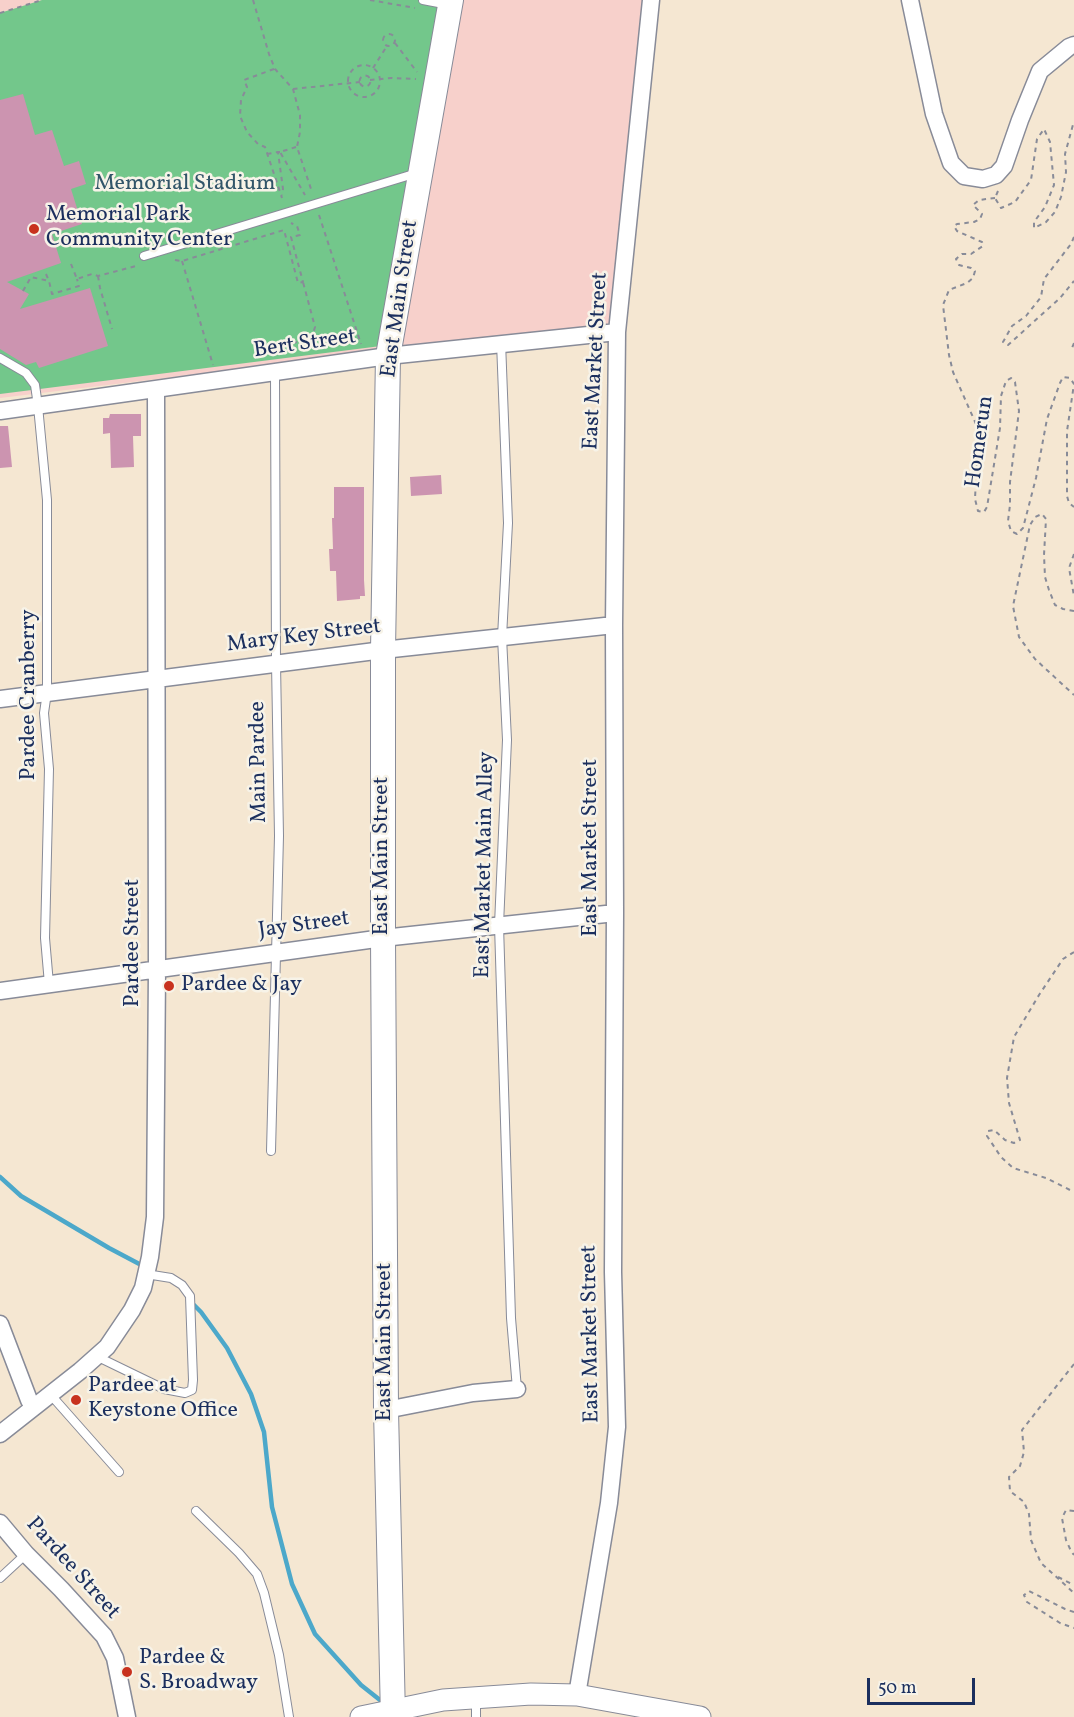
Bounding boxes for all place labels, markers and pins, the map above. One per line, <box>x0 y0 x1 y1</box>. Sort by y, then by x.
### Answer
place label: Memorial Park Community Center <box>46 203 232 254</box>
marker: Memorial Park Community Center <box>27 222 41 236</box>
place label: Pardee & Jay <box>181 973 302 999</box>
marker: Pardee & Jay <box>162 979 176 993</box>
place label: Pardee at Keystone Office <box>88 1374 238 1426</box>
marker: Pardee at Keystone Office <box>69 1393 83 1407</box>
place label: Pardee & S. Broadway <box>139 1646 258 1698</box>
marker: Pardee & S. Broadway <box>120 1665 134 1679</box>

